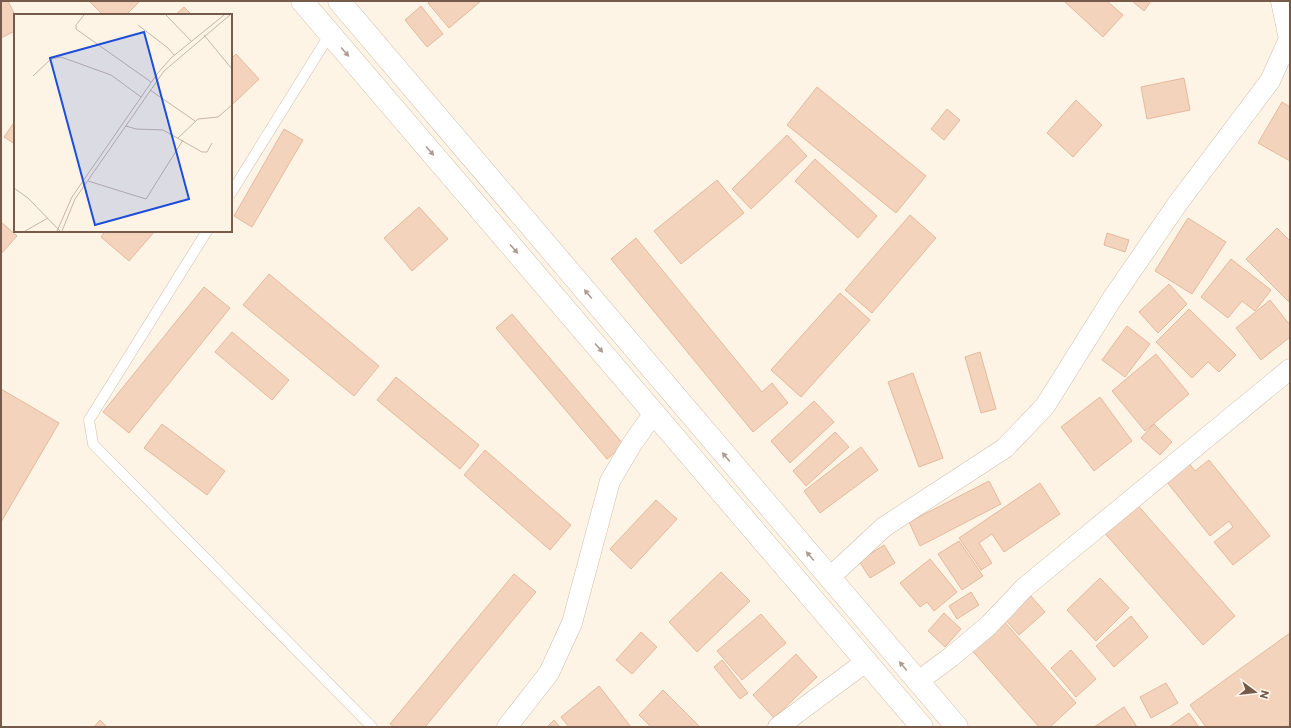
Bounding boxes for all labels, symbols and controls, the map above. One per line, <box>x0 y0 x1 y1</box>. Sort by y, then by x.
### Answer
inset map <box>14 14 232 232</box>
one-way arrow <box>341 47 350 57</box>
one-way arrow <box>425 145 434 156</box>
one-way arrow <box>510 244 519 255</box>
one-way arrow <box>583 289 592 299</box>
one-way arrow <box>594 343 603 353</box>
one-way arrow <box>722 452 731 462</box>
one-way arrow <box>806 551 815 562</box>
one-way arrow <box>899 661 908 671</box>
north arrow <box>1235 672 1275 712</box>
text: N <box>1258 689 1272 700</box>

